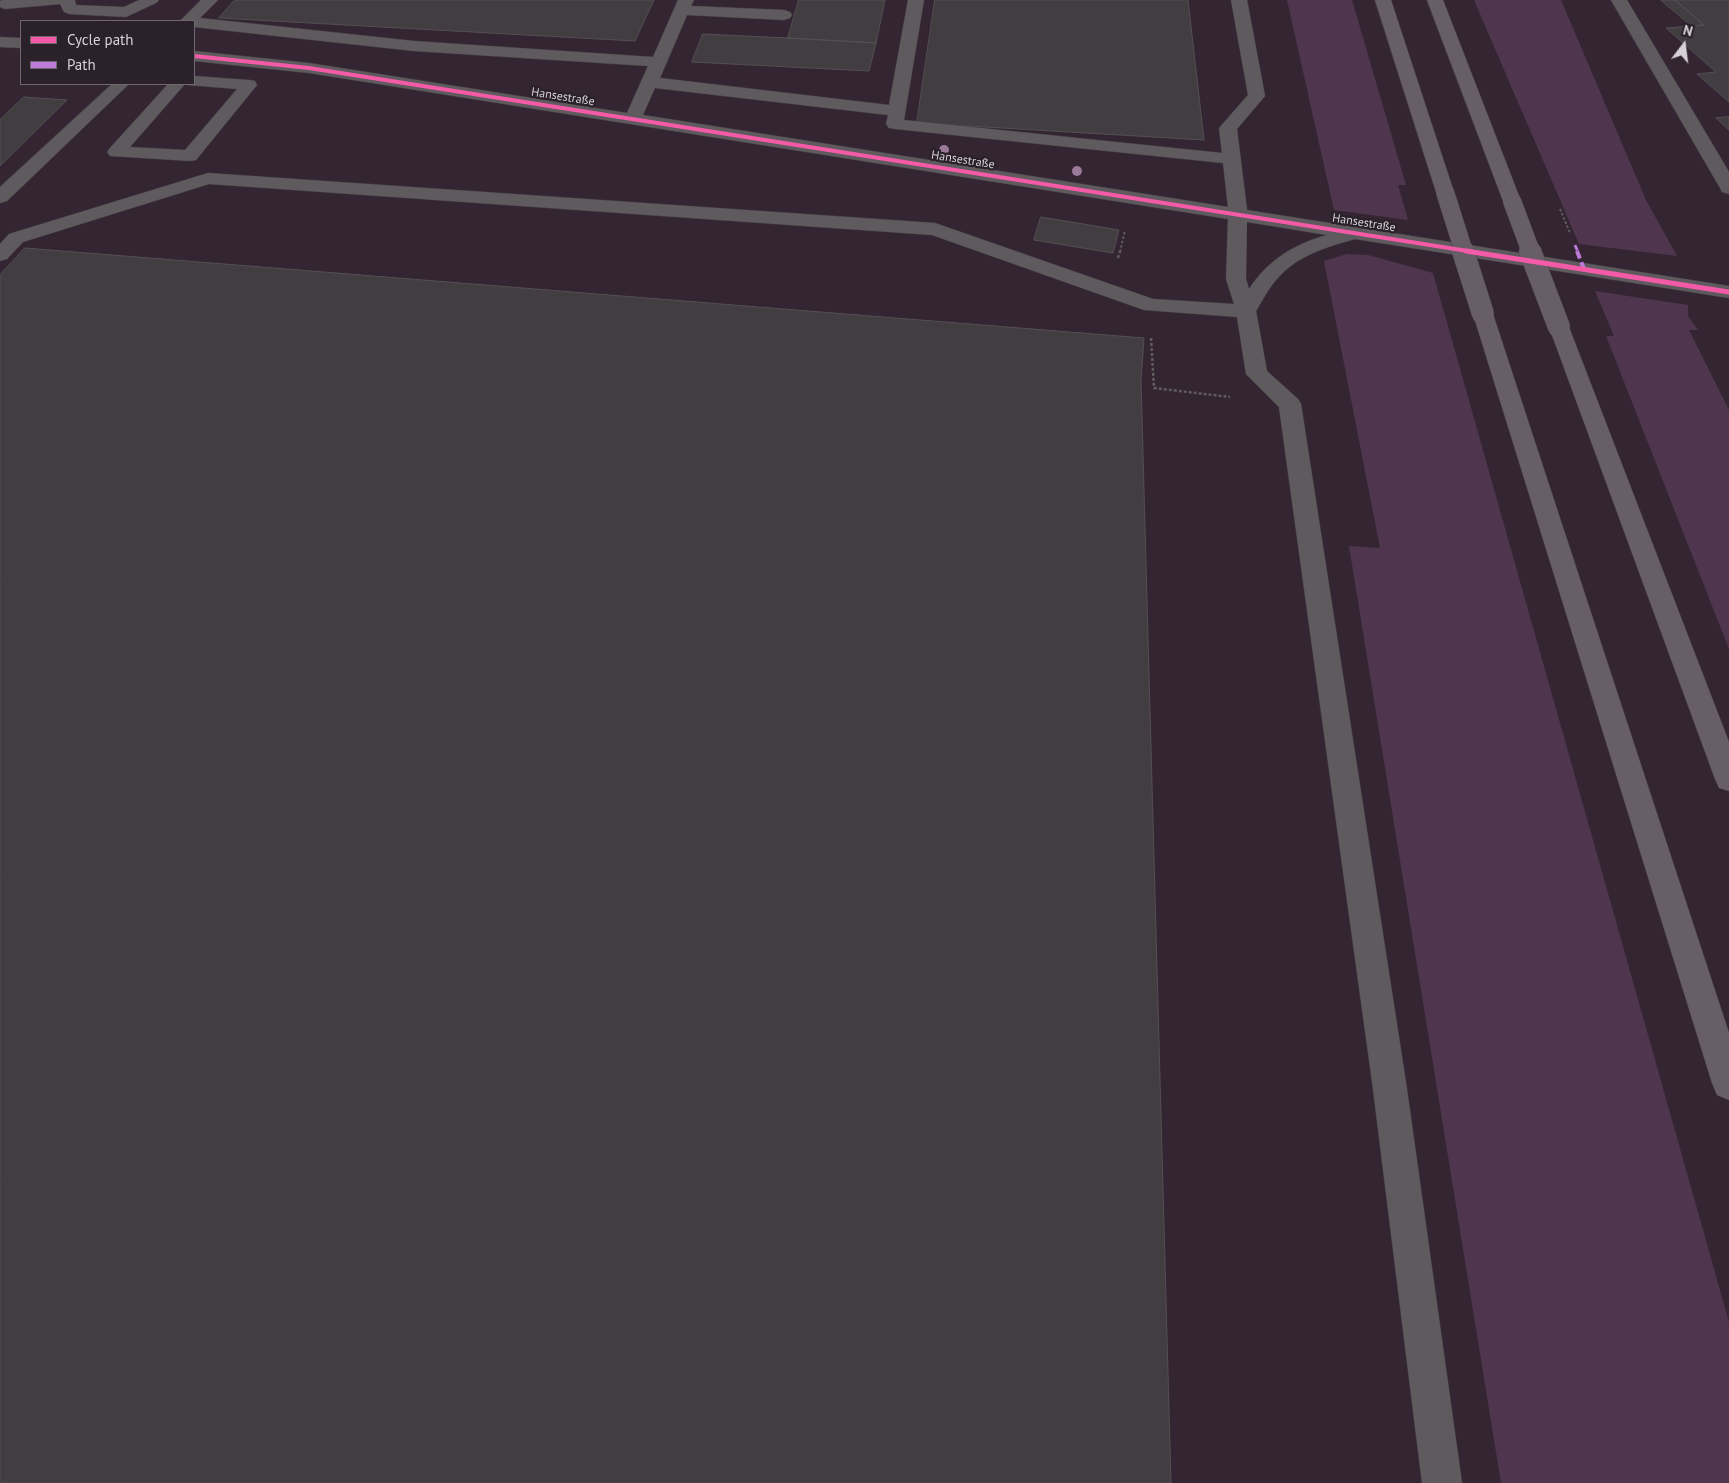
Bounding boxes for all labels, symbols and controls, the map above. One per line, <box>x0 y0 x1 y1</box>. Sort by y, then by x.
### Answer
legend <box>20 20 195 85</box>
north arrow <box>1659 20 1709 70</box>
text: N <box>1681 21 1695 40</box>
text: Cycle path <box>67 30 133 49</box>
text: Path <box>67 55 96 74</box>
street label: Hansestraße <box>530 85 596 109</box>
street label: Hansestraße <box>930 148 996 172</box>
street label: Hansestraße <box>1331 211 1397 235</box>

